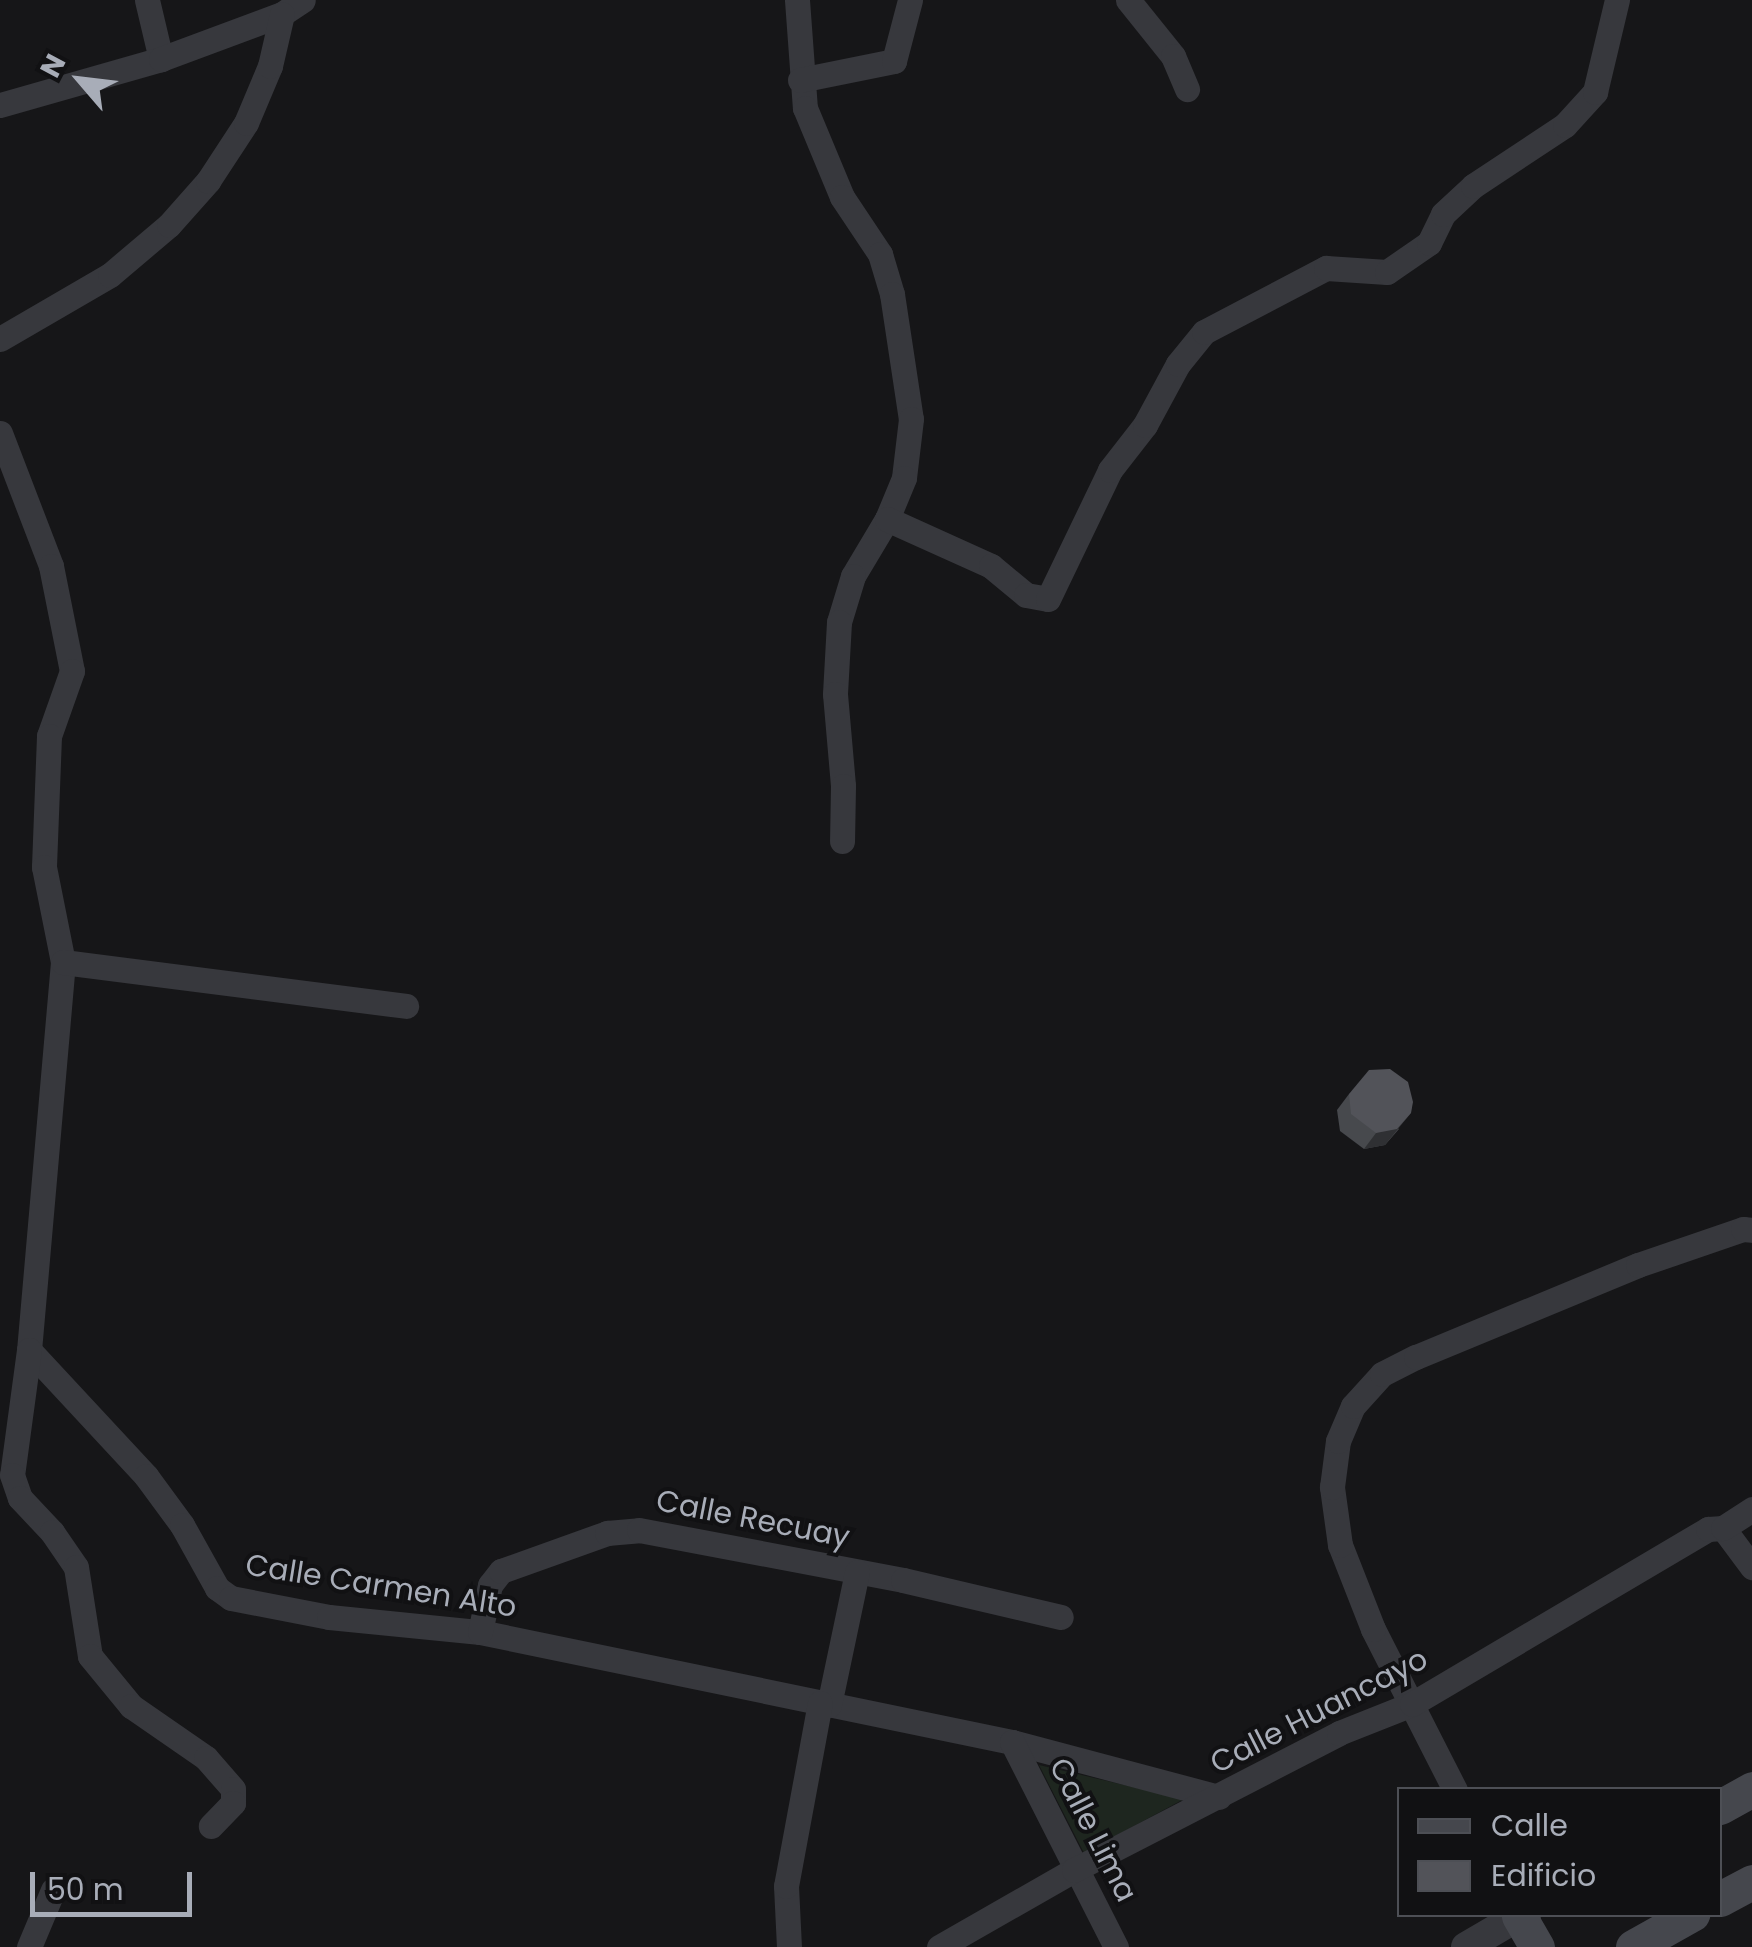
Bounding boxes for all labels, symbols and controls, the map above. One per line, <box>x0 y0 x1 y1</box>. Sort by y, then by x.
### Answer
north arrow <box>30 30 130 130</box>
text: N <box>31 47 75 84</box>
street label: Calle Recuay <box>653 1483 853 1555</box>
street label: Calle Carmen Alto <box>243 1547 519 1625</box>
street label: Calle Huancayo <box>1204 1641 1434 1781</box>
street label: Calle Lima <box>1041 1752 1145 1908</box>
legend <box>1397 1787 1722 1917</box>
text: Calle <box>1491 1804 1568 1847</box>
scale bar <box>35 1852 198 1914</box>
text: Edificio <box>1491 1854 1596 1897</box>
text: 50 m <box>47 1868 124 1911</box>

